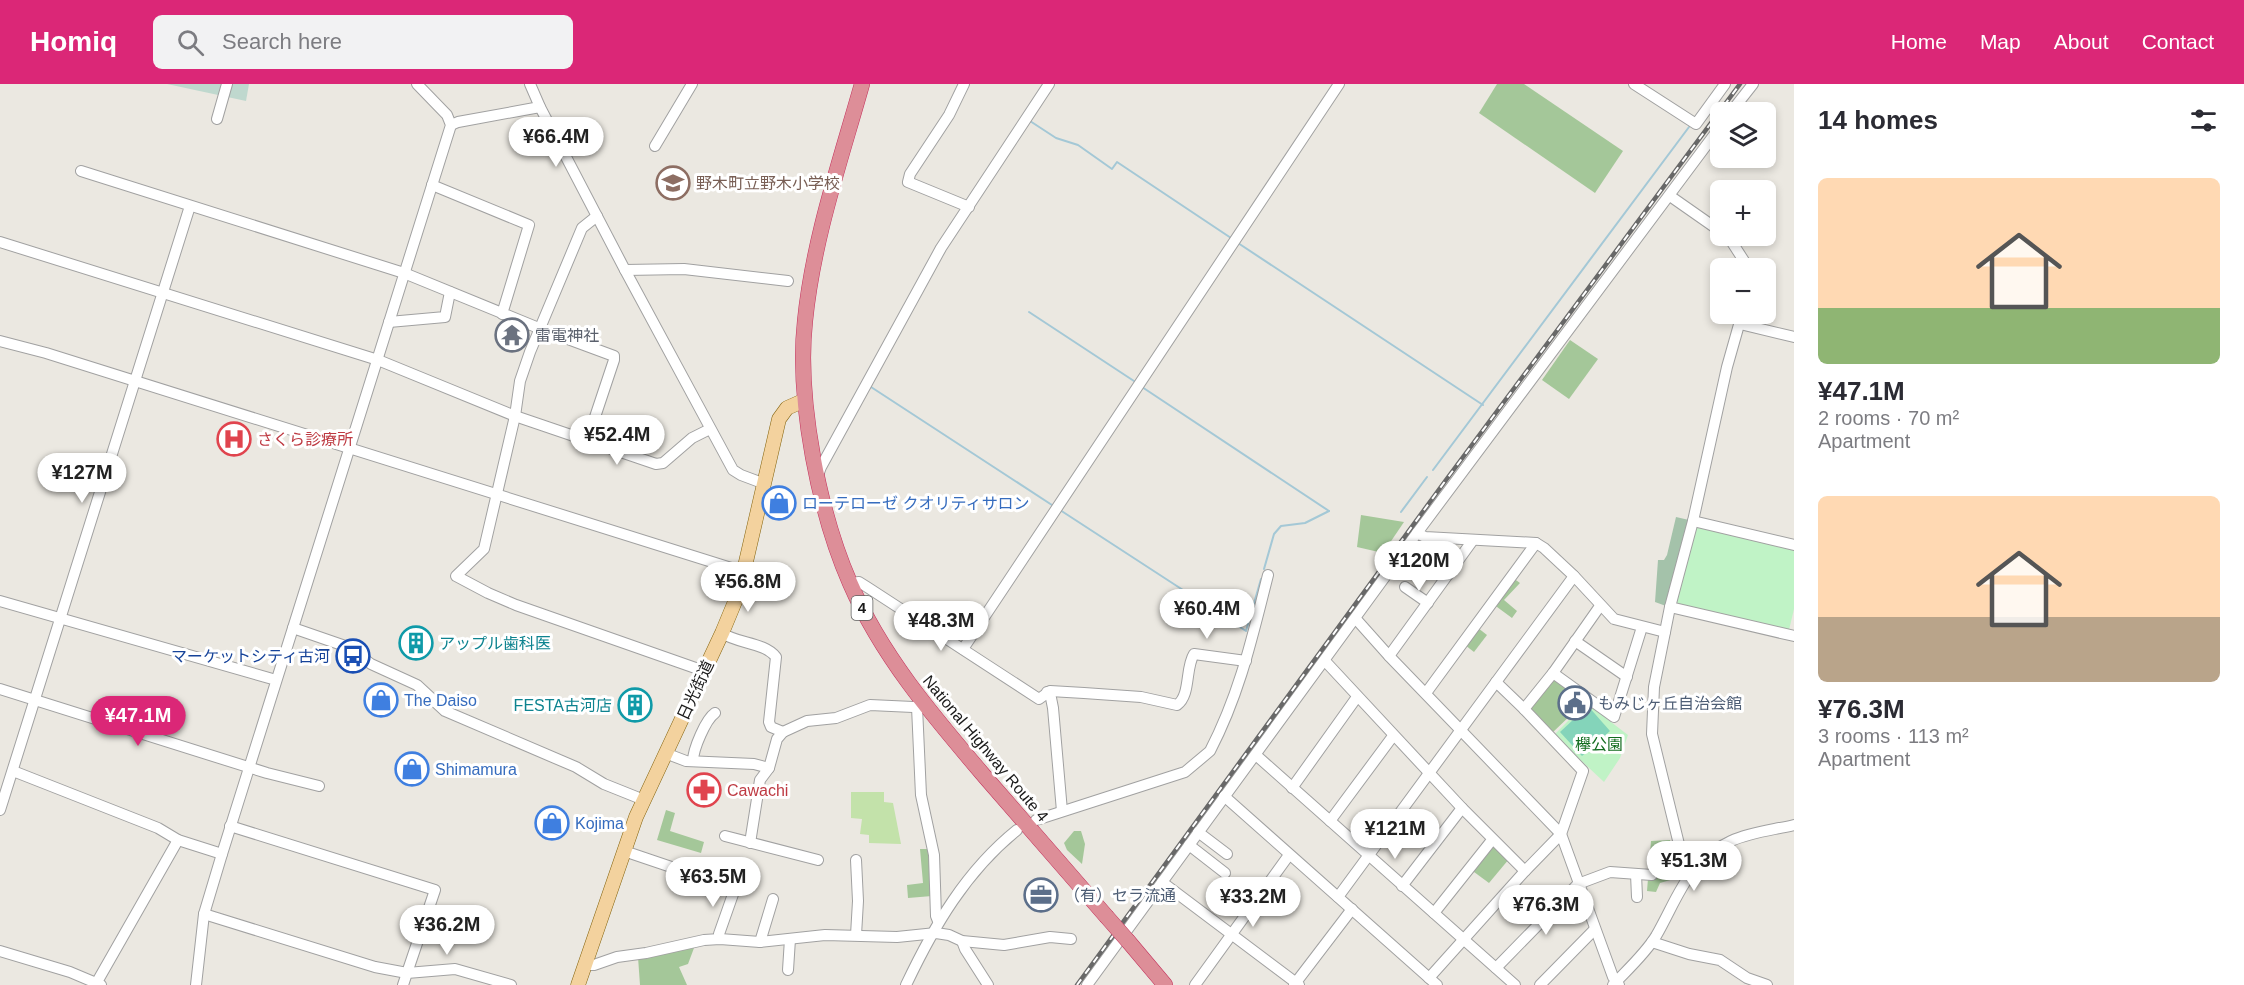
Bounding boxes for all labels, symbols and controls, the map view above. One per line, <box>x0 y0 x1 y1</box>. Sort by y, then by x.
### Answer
search box <box>153 15 573 69</box>
text: Homiq <box>30 26 117 57</box>
icon: search <box>174 26 207 59</box>
text: Search here <box>222 29 342 54</box>
text: Home <box>1891 30 1947 53</box>
text: Map <box>1980 30 2021 53</box>
text: About <box>2054 30 2109 53</box>
text: Contact <box>2142 30 2214 53</box>
map controls <box>1710 102 1776 324</box>
button: layers <box>1710 102 1776 168</box>
icon: filters <box>2187 104 2220 137</box>
text: 14 homes <box>1818 105 1938 135</box>
pin: ¥66.4M <box>507 117 605 168</box>
text: ¥66.4M <box>523 125 589 147</box>
school or university icon: 野木町立野木小学校 <box>655 165 691 201</box>
place label: 野木町立野木小学校 <box>696 175 840 192</box>
button: + <box>1710 180 1776 246</box>
icon: home <box>1965 217 2073 325</box>
button: − <box>1710 258 1776 324</box>
temple icon: 雷電神社 <box>494 317 530 353</box>
place label: 雷電神社 <box>535 327 599 344</box>
text: ¥47.1M <box>1818 376 1905 406</box>
text: 2 rooms · 70 m² <box>1818 407 1959 429</box>
pin: ¥52.4M <box>568 415 666 466</box>
hospital icon: さくら診療所 <box>216 421 252 457</box>
text: ¥52.4M <box>584 423 650 445</box>
text: Apartment <box>1818 430 1910 452</box>
place label: さくら診療所 <box>257 431 353 448</box>
pin: ¥127M <box>40 453 124 504</box>
text: ¥127M <box>51 461 113 483</box>
shop icon: ローテローゼ クオリティサロン <box>761 485 797 521</box>
place label: ローテローゼ クオリティサロン <box>802 495 1030 512</box>
icon: home <box>1965 535 2073 643</box>
pin: ¥120M <box>1377 541 1461 592</box>
text: ¥120M <box>1388 549 1450 571</box>
pin: ¥56.8M <box>699 562 797 613</box>
text: ¥56.8M <box>715 570 781 592</box>
pin: ¥60.4M <box>1158 589 1256 640</box>
road number: 4 <box>852 596 872 620</box>
text: ¥60.4M <box>1174 597 1240 619</box>
pin: ¥48.3M <box>892 601 990 652</box>
text: ¥48.3M <box>908 609 974 631</box>
building icon: アップル歯科医 <box>398 625 434 661</box>
place label: アップル歯科医 <box>439 635 551 652</box>
bus stop icon: マーケットシティ古河 <box>335 638 371 674</box>
place label: マーケットシティ古河 <box>171 648 330 665</box>
street label: 日光街道 <box>674 658 717 723</box>
street label: National Highway Route 4 <box>920 672 1052 825</box>
shop icon: The Daiso <box>363 682 399 718</box>
public building icon: もみじヶ丘自治会館 <box>1557 685 1593 721</box>
building icon: FESTA古河店 <box>617 687 653 723</box>
place label: The Daiso <box>404 692 477 709</box>
text: ¥76.3M <box>1818 694 1905 724</box>
place label: もみじヶ丘自治会館 <box>1598 695 1742 712</box>
pin: ¥47.1M <box>89 696 187 747</box>
place label: FESTA古河店 <box>514 697 612 714</box>
text: ¥47.1M <box>105 704 171 726</box>
text: 3 rooms · 113 m² <box>1818 725 1969 747</box>
park label: 欅公園 <box>1575 736 1623 753</box>
text: Apartment <box>1818 748 1910 770</box>
shop icon: Shimamura <box>394 751 430 787</box>
place label: Shimamura <box>435 761 517 778</box>
pharmacy icon: Cawachi <box>686 772 722 808</box>
place label: Cawachi <box>727 782 788 799</box>
shop icon: Kojima <box>534 805 570 841</box>
pin: ¥121M <box>1353 809 1437 860</box>
place label: Kojima <box>575 815 624 832</box>
text: ¥121M <box>1364 817 1426 839</box>
pin: ¥51.3M <box>1645 841 1743 892</box>
text: ¥51.3M <box>1661 849 1727 871</box>
pin: ¥63.5M <box>664 857 762 908</box>
text: ¥63.5M <box>680 865 746 887</box>
office icon: （有）セラ流通 <box>1023 877 1059 913</box>
pin: ¥33.2M <box>1204 877 1302 928</box>
text: ¥33.2M <box>1220 885 1286 907</box>
pin: ¥76.3M <box>1497 885 1595 936</box>
place label: （有）セラ流通 <box>1064 887 1176 904</box>
text: ¥76.3M <box>1513 893 1579 915</box>
pin: ¥36.2M <box>398 905 496 956</box>
text: ¥36.2M <box>414 913 480 935</box>

